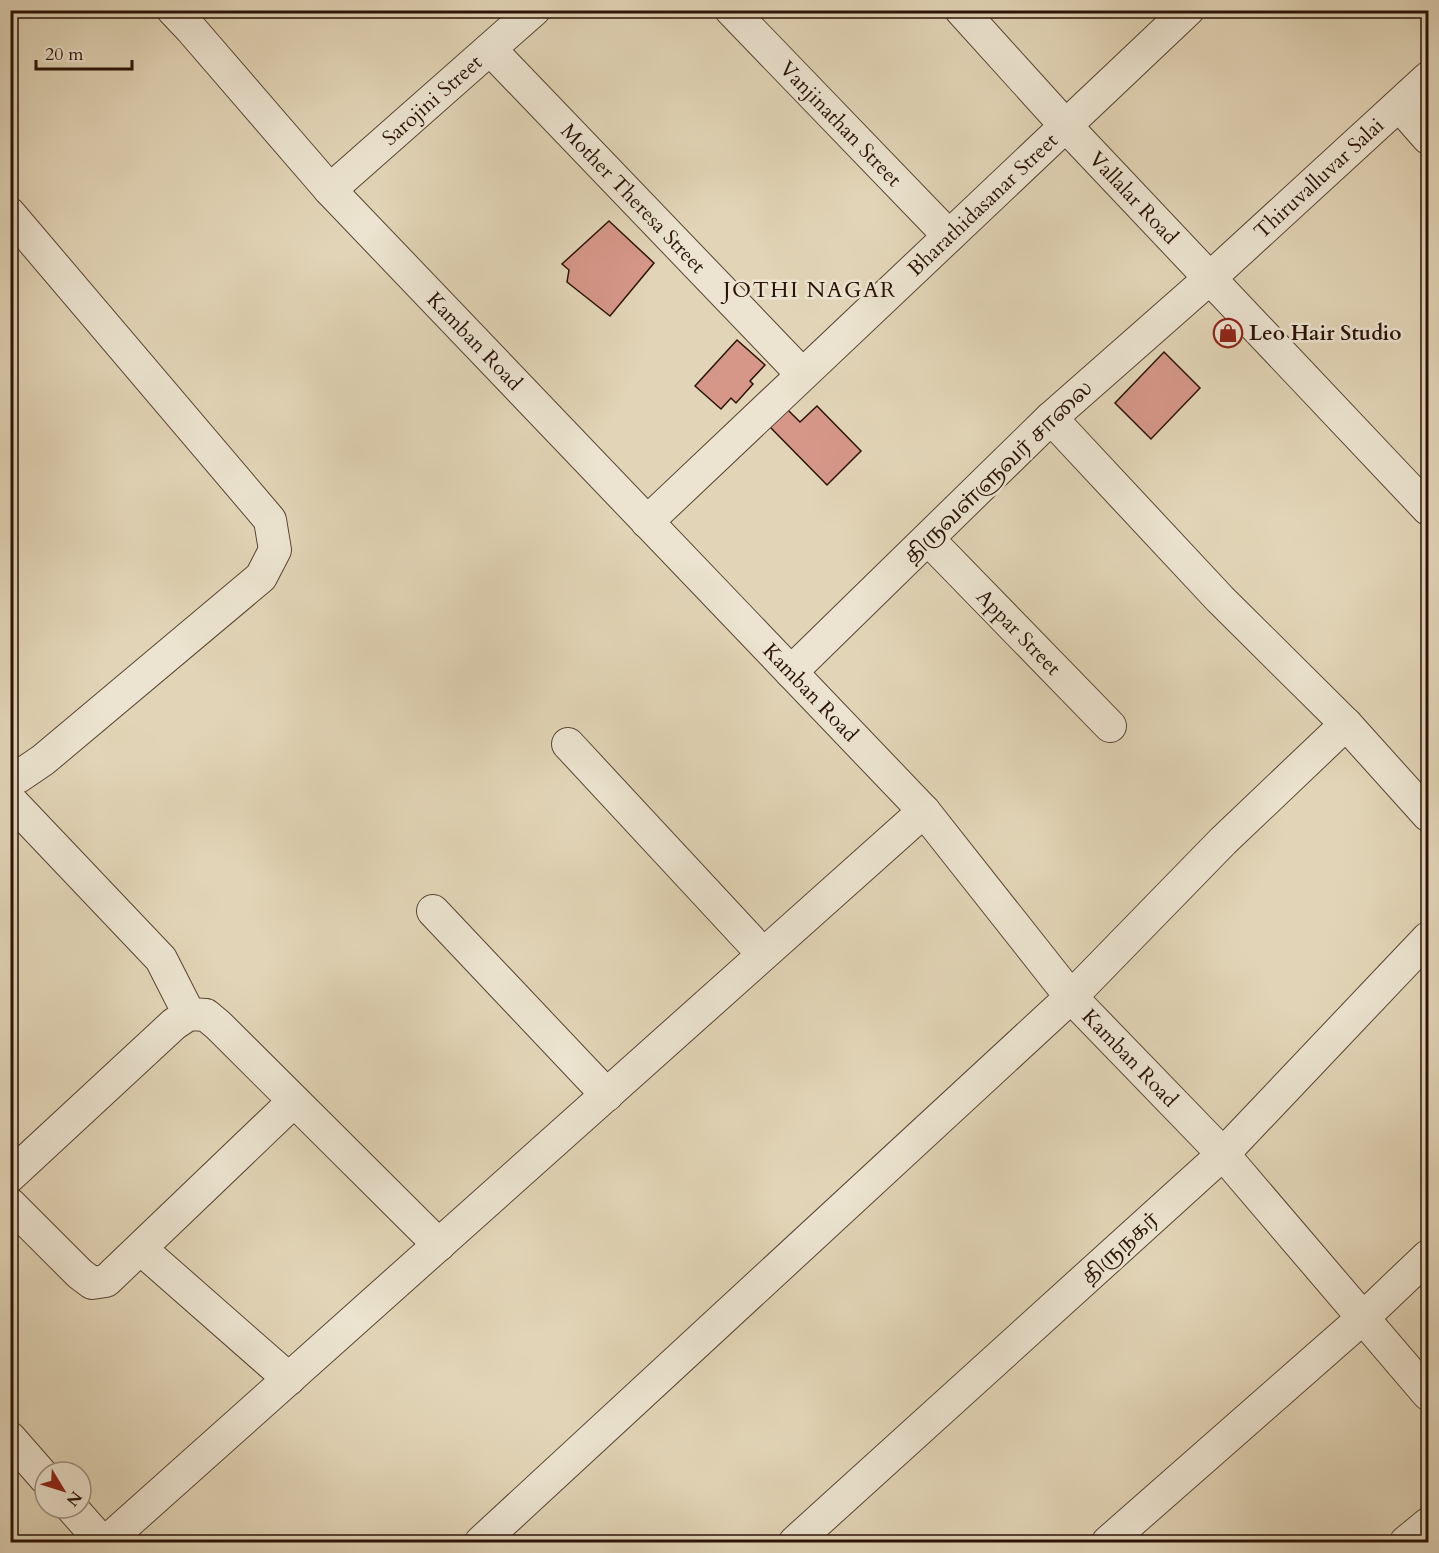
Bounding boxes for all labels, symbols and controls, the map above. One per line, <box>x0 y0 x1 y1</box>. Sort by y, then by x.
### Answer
scale bar <box>36 33 132 71</box>
text: 20 m <box>45 42 84 67</box>
street label: Sarojini Street <box>376 48 489 152</box>
street label: Vanjinathan Street <box>773 55 908 194</box>
street label: Thiruvalluvar Salai <box>1248 111 1391 246</box>
street label: Mother Theresa Street <box>554 117 712 280</box>
street label: Bharathidasanar Street <box>901 126 1065 283</box>
street label: Vallalar Road <box>1082 145 1184 251</box>
district label: JOTHI NAGAR <box>720 275 897 305</box>
street label: Kamban Road <box>420 286 528 397</box>
shop icon: Leo Hair Studio <box>1212 317 1244 349</box>
place label: Leo Hair Studio <box>1249 319 1402 348</box>
street label: திருவள்ளுவர் சாலை <box>897 374 1099 571</box>
street label: Appar Street <box>969 583 1067 682</box>
street label: Kamban Road <box>756 637 864 748</box>
street label: Kamban Road <box>1075 1003 1184 1114</box>
street label: திருநகர் <box>1075 1205 1166 1291</box>
north arrow <box>33 1460 93 1520</box>
text: N <box>61 1486 87 1511</box>

